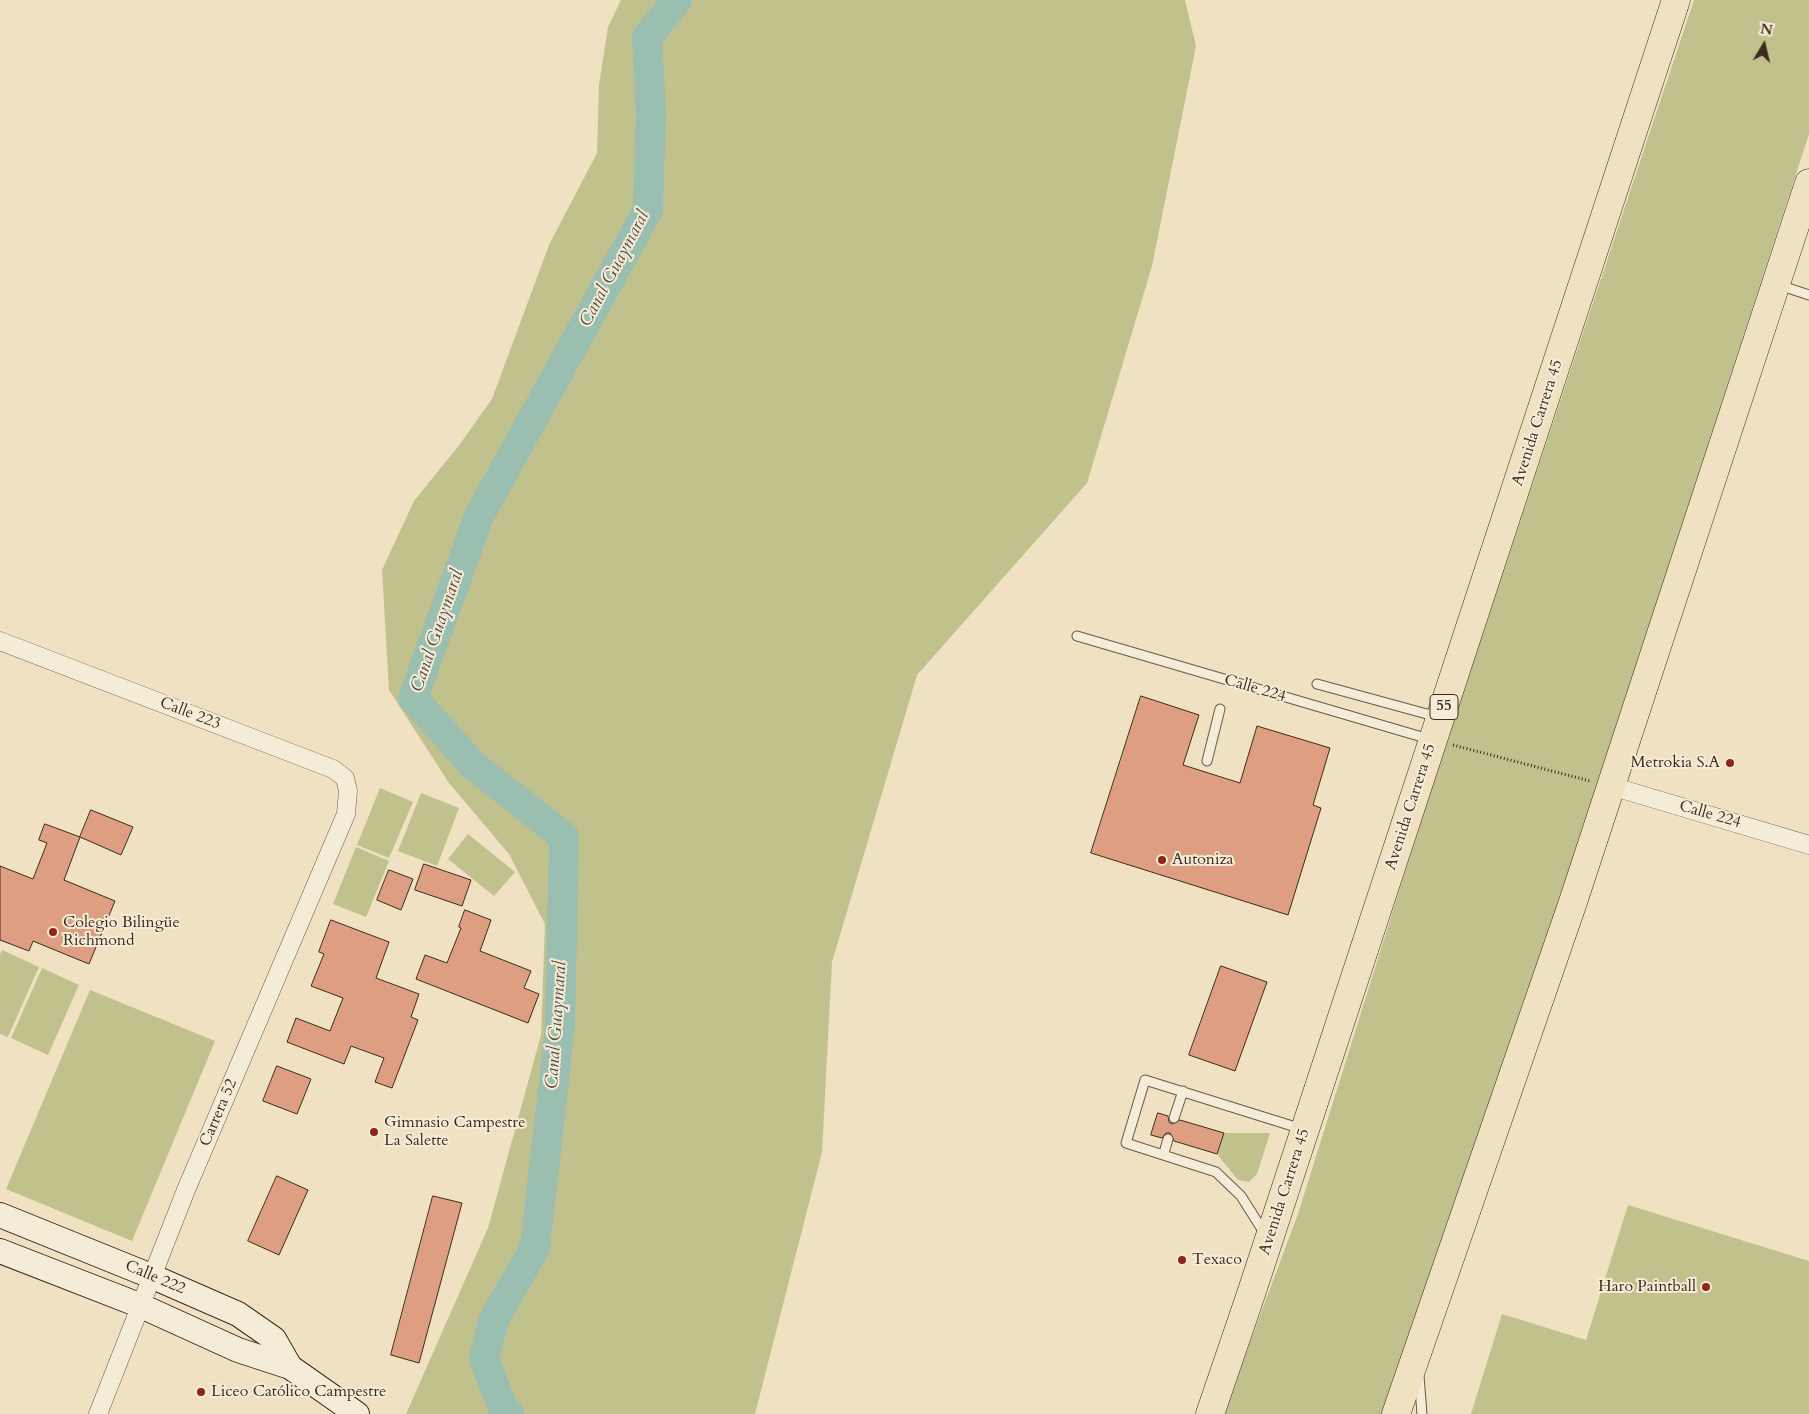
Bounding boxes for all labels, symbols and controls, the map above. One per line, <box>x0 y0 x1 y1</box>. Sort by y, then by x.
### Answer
text: N <box>1759 19 1774 40</box>
north arrow <box>1739 20 1789 70</box>
water label: Canal Guaymaral <box>575 207 655 331</box>
street label: Avenida Carrera 45 <box>1509 357 1567 489</box>
water label: Canal Guaymaral <box>407 567 469 695</box>
street label: Calle 224 <box>1222 671 1288 707</box>
street label: Calle 223 <box>157 694 223 734</box>
road number: 55 <box>1430 694 1458 720</box>
street label: Avenida Carrera 45 <box>1382 741 1440 873</box>
place label: Metrokia S.A <box>1630 753 1720 773</box>
marker: Metrokia S.A <box>1724 757 1736 769</box>
street label: Calle 224 <box>1677 797 1743 833</box>
place label: Autoniza <box>1172 850 1234 870</box>
marker: Autoniza <box>1156 854 1168 866</box>
place label: Colegio Bilingüe Richmond <box>63 913 180 951</box>
marker: Colegio Bilingüe Richmond <box>47 926 59 938</box>
water label: Canal Guaymaral <box>542 960 572 1090</box>
street label: Carrera 52 <box>196 1076 242 1150</box>
place label: Gimnasio Campestre La Salette <box>384 1113 525 1151</box>
marker: Gimnasio Campestre La Salette <box>368 1126 380 1138</box>
street label: Avenida Carrera 45 <box>1256 1126 1314 1258</box>
place label: Texaco <box>1192 1250 1242 1270</box>
marker: Texaco <box>1176 1254 1188 1266</box>
street label: Calle 222 <box>122 1257 188 1299</box>
place label: Haro Paintball <box>1598 1277 1696 1297</box>
marker: Haro Paintball <box>1700 1281 1712 1293</box>
place label: Liceo Católico Campestre <box>211 1382 386 1402</box>
marker: Liceo Católico Campestre <box>195 1386 207 1398</box>

